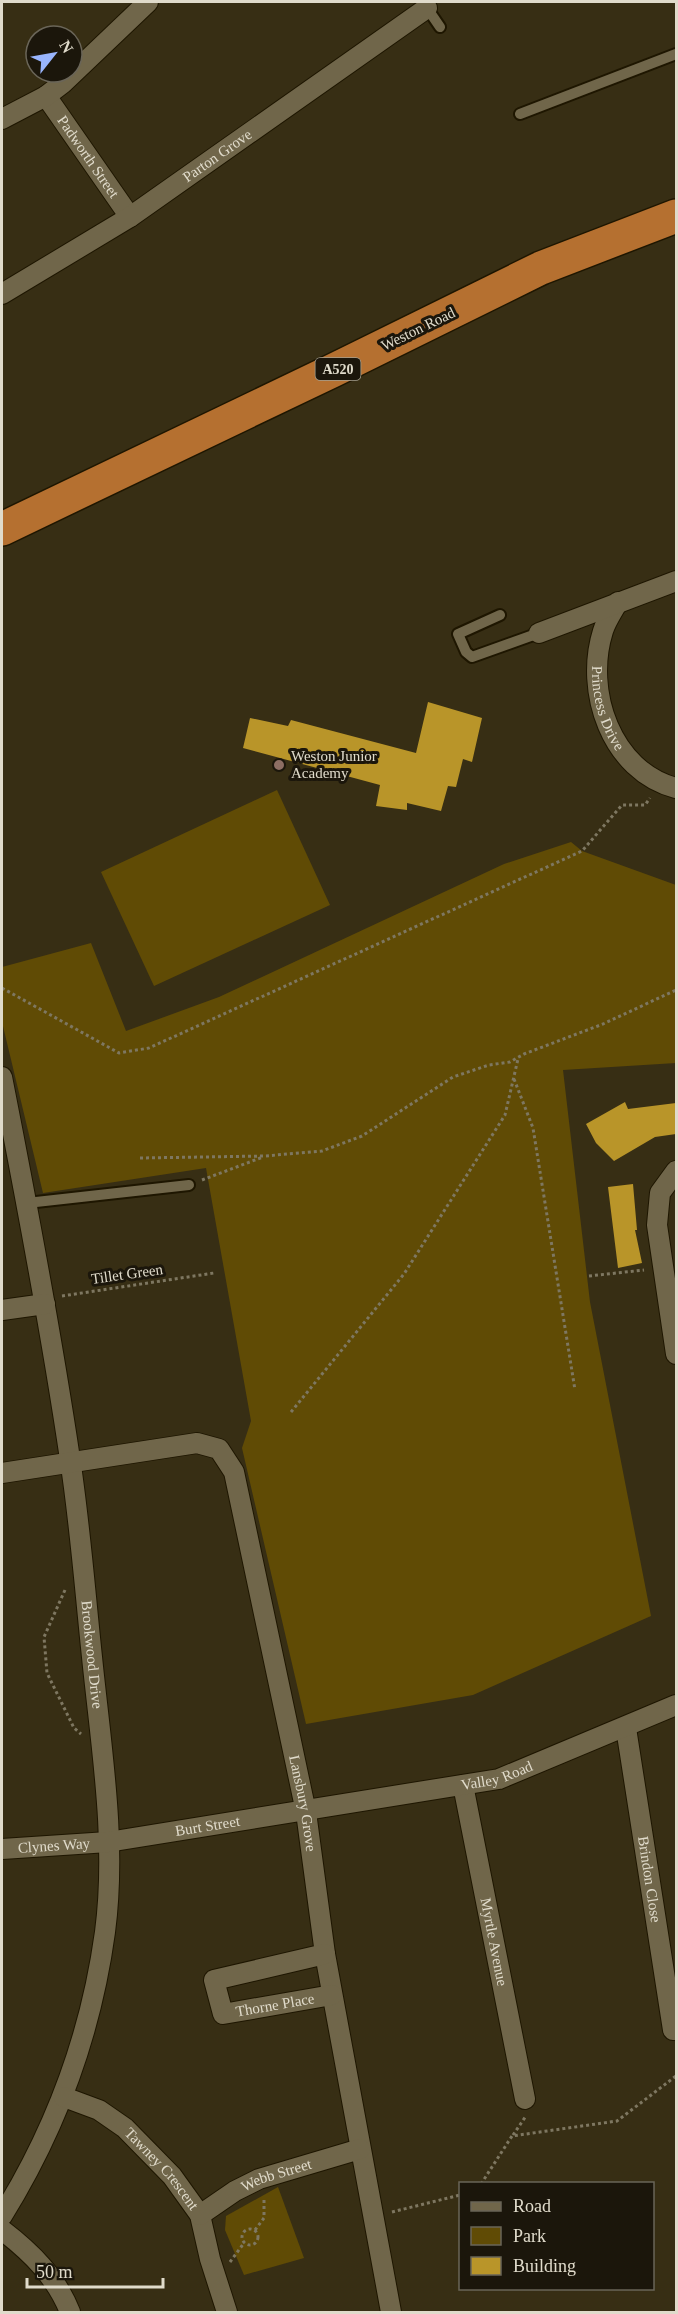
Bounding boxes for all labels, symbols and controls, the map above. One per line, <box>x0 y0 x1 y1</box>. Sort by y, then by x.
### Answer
north arrow <box>24 24 84 84</box>
text: N <box>56 37 77 56</box>
street label: Padworth Street <box>54 113 123 202</box>
street label: Parton Grove <box>180 126 255 185</box>
street label: Weston Road <box>379 304 458 354</box>
road number: A520 <box>316 358 360 380</box>
street label: Princess Drive <box>589 666 628 754</box>
place label: Weston Junior Academy <box>291 748 377 781</box>
marker: Weston Junior Academy <box>272 758 286 772</box>
street label: Tillet Green <box>90 1261 164 1287</box>
street label: Brookwood Drive <box>78 1600 106 1710</box>
street label: Lansbury Grove <box>286 1754 319 1853</box>
street label: Valley Road <box>460 1758 535 1793</box>
street label: Burt Street <box>174 1813 242 1839</box>
street label: Clynes Way <box>17 1835 91 1856</box>
street label: Brindon Close <box>635 1835 664 1924</box>
street label: Myrtle Avenue <box>477 1897 511 1988</box>
street label: Thorne Place <box>234 1990 316 2020</box>
street label: Tawney Crescent <box>122 2125 202 2214</box>
street label: Webb Street <box>238 2156 314 2195</box>
legend <box>459 2182 654 2290</box>
text: Road <box>513 2196 551 2216</box>
text: Park <box>513 2226 546 2246</box>
scale bar <box>27 2251 164 2289</box>
text: Building <box>513 2256 576 2276</box>
text: 50 m <box>36 2262 73 2282</box>

